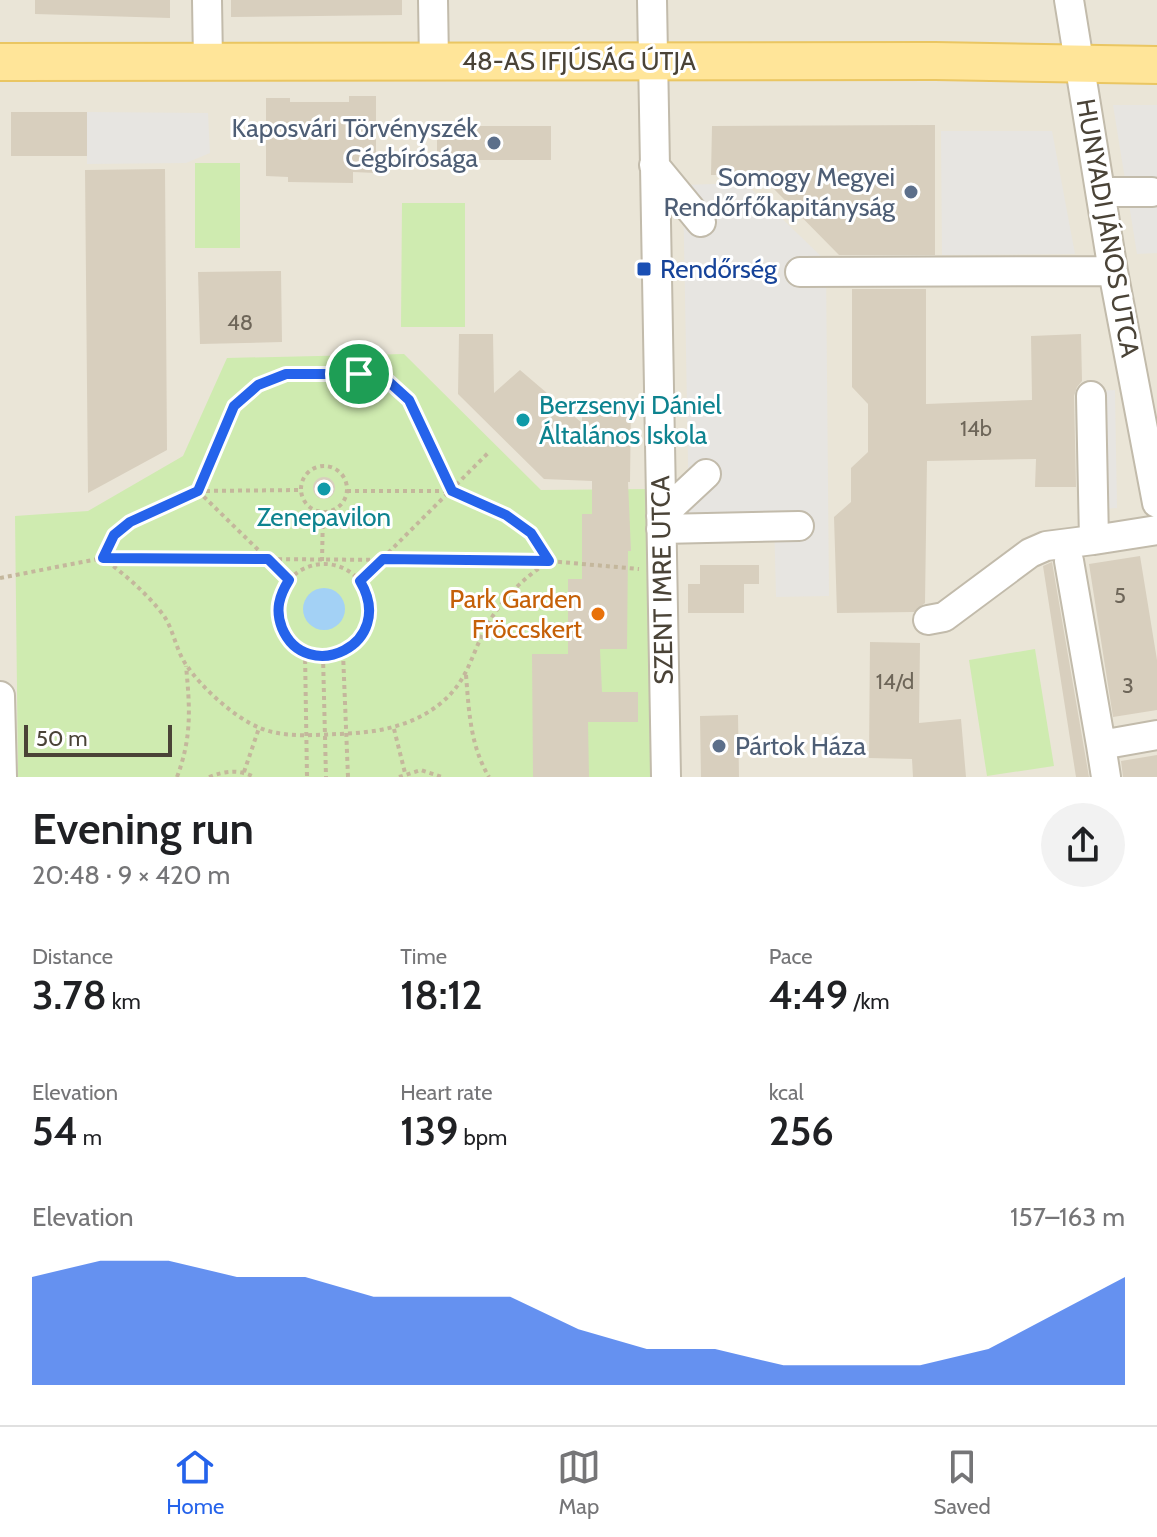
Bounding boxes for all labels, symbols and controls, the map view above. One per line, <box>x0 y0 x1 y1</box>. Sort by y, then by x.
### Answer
street label: 48-AS IFJÚSÁG ÚTJA <box>462 45 696 77</box>
street label: HUNYADI JÁNOS UTCA <box>1069 96 1147 360</box>
place label: Kaposvári Törvényszék Cégbírósága <box>231 112 479 174</box>
marker: Kaposvári Törvényszék Cégbírósága <box>485 134 503 152</box>
place label: Somogy Megyei Rendőrfőkapitányság <box>663 161 896 223</box>
marker: Somogy Megyei Rendőrfőkapitányság <box>902 183 920 201</box>
place label: Rendőrség <box>660 253 778 285</box>
marker: Rendőrség <box>635 260 653 278</box>
house number: 48 <box>227 309 253 336</box>
pin <box>325 340 393 408</box>
icon: arrive <box>337 352 381 396</box>
place label: Berzsenyi Dániel Általános Iskola <box>539 389 722 451</box>
marker: Berzsenyi Dániel Általános Iskola <box>514 411 532 429</box>
house number: 14b <box>960 415 992 442</box>
street label: SZENT IMRE UTCA <box>644 475 680 685</box>
marker: Zenepavilon <box>315 480 333 498</box>
place label: Zenepavilon <box>257 501 391 533</box>
house number: 5 <box>1114 582 1126 609</box>
place label: Park Garden Fröccskert <box>449 583 582 645</box>
marker: Park Garden Fröccskert <box>589 605 607 623</box>
house number: 14/d <box>876 668 914 695</box>
house number: 3 <box>1122 672 1134 699</box>
scale bar <box>24 721 172 757</box>
text: 50 m <box>36 725 88 752</box>
place label: Pártok Háza <box>735 730 866 762</box>
marker: Pártok Háza <box>710 737 728 755</box>
text: Evening run <box>32 802 254 855</box>
button: share <box>1041 803 1125 887</box>
text: 20:48 · 9 × 420 m <box>32 859 230 891</box>
text: Distance <box>32 943 113 970</box>
text: Time <box>400 943 447 970</box>
text: Pace <box>769 943 813 970</box>
text: 3.78 <box>32 970 107 1019</box>
text: 18:12 <box>400 970 483 1019</box>
text: 4:49 <box>769 970 848 1019</box>
text: km <box>107 988 141 1015</box>
text: /km <box>848 988 890 1015</box>
text: Elevation <box>32 1079 118 1106</box>
text: Heart rate <box>400 1079 492 1106</box>
text: kcal <box>769 1079 804 1106</box>
text: 54 <box>32 1106 78 1155</box>
text: 139 <box>400 1106 459 1155</box>
text: 256 <box>769 1106 834 1155</box>
text: m <box>78 1124 102 1151</box>
text: bpm <box>459 1124 507 1151</box>
text: Elevation <box>32 1201 134 1233</box>
text: 157–163 m <box>1010 1201 1125 1233</box>
tab: Home <box>166 1445 224 1520</box>
tab: Map <box>557 1445 601 1520</box>
tab: Saved <box>934 1445 991 1520</box>

